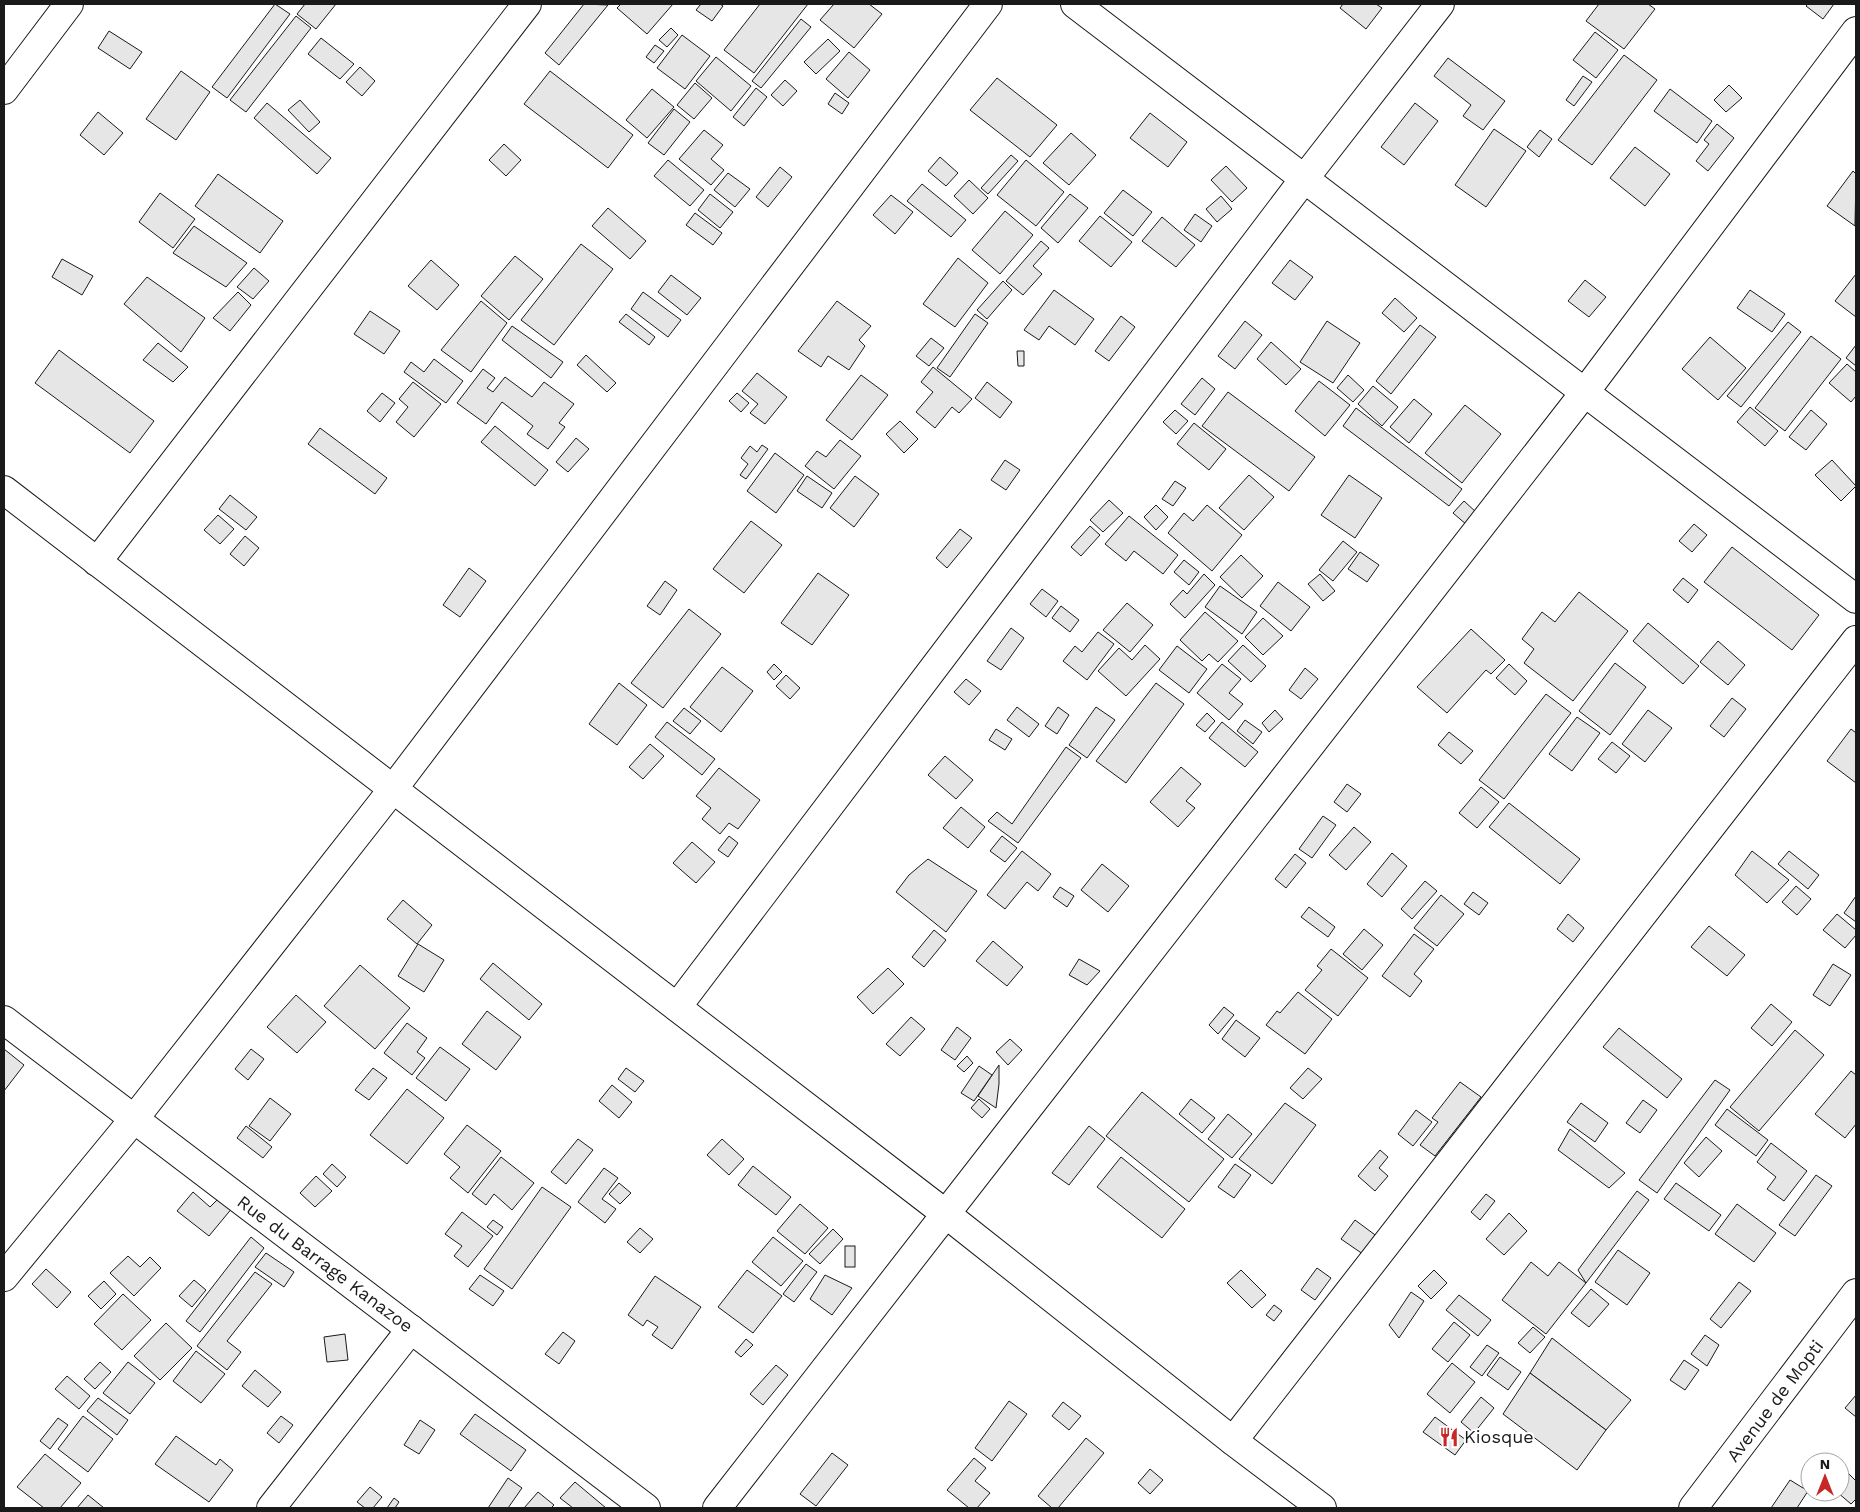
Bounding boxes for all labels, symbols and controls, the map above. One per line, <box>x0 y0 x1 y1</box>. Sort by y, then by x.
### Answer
street label: Rue du Barrage Kanazoe <box>233 1191 417 1336</box>
street label: Avenue de Mopti <box>1722 1336 1827 1466</box>
restaurant icon: Kiosque <box>1438 1426 1460 1448</box>
place label: Kiosque <box>1464 1426 1534 1447</box>
north arrow <box>1800 1452 1850 1502</box>
text: N <box>1820 1456 1830 1472</box>

